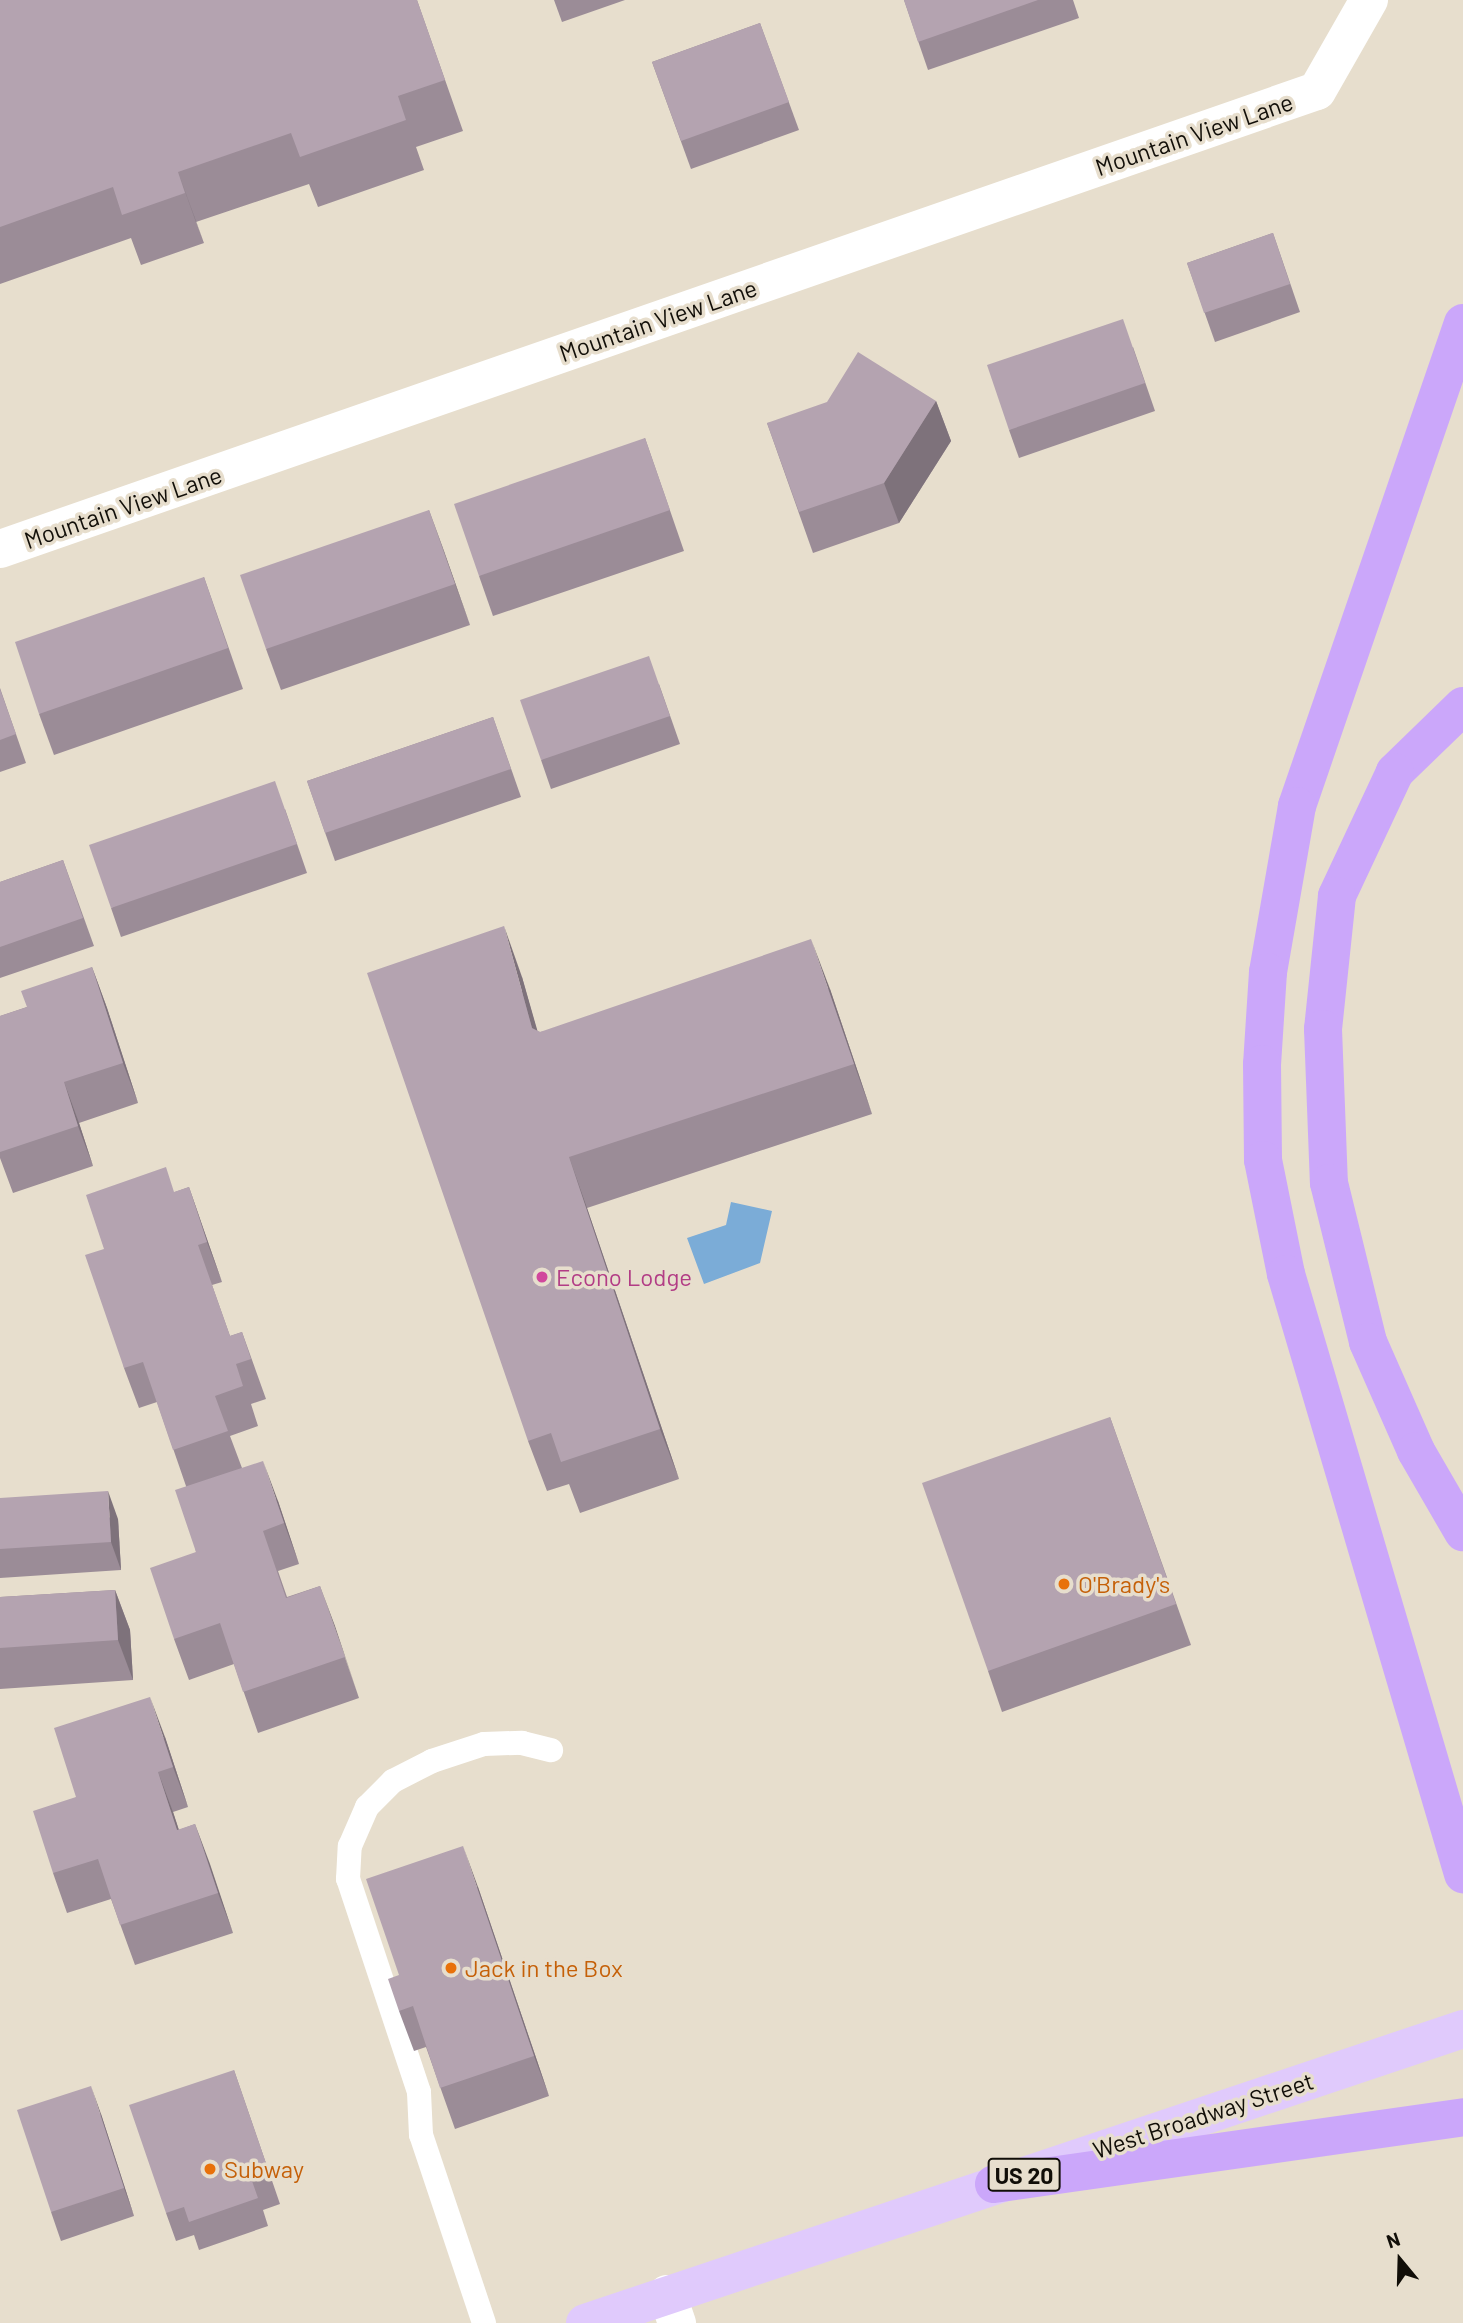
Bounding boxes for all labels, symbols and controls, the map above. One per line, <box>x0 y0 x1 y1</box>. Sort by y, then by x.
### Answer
street label: Mountain View Lane <box>1091 87 1297 181</box>
street label: Mountain View Lane <box>555 273 761 367</box>
street label: Mountain View Lane <box>20 460 226 554</box>
place label: Econo Lodge <box>556 1263 692 1291</box>
marker: Econo Lodge <box>534 1269 550 1285</box>
place label: O'Brady's <box>1078 1570 1170 1598</box>
marker: O'Brady's <box>1056 1576 1072 1592</box>
place label: Jack in the Box <box>465 1954 623 1982</box>
marker: Jack in the Box <box>443 1960 459 1976</box>
street label: West Broadway Street <box>1089 2066 1317 2164</box>
place label: Subway <box>224 2155 304 2183</box>
road number: US 20 <box>987 2156 1061 2194</box>
marker: Subway <box>202 2161 218 2177</box>
north arrow <box>1365 2225 1435 2295</box>
text: N <box>1383 2227 1403 2253</box>

